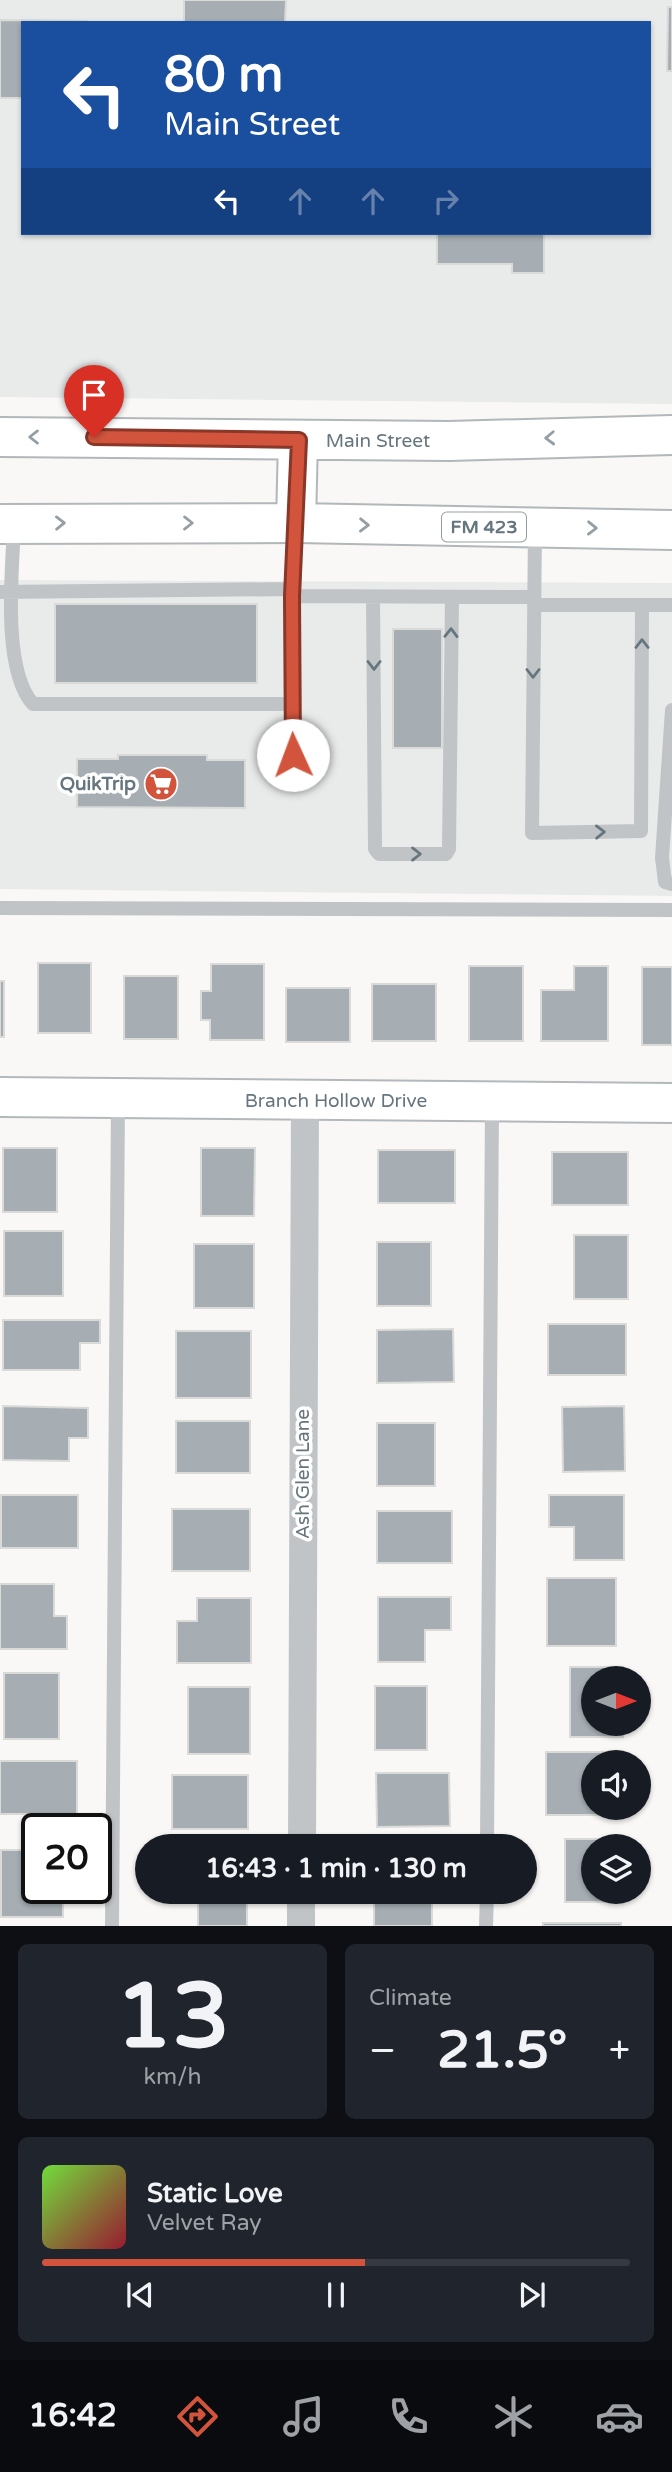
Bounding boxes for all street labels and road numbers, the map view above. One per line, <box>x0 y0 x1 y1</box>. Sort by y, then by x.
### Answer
street label: Main Street <box>326 430 430 452</box>
road number: FM 423 <box>442 512 526 542</box>
street label: Branch Hollow Drive <box>245 1090 427 1112</box>
street label: Ash Glen Lane <box>292 1409 314 1539</box>

